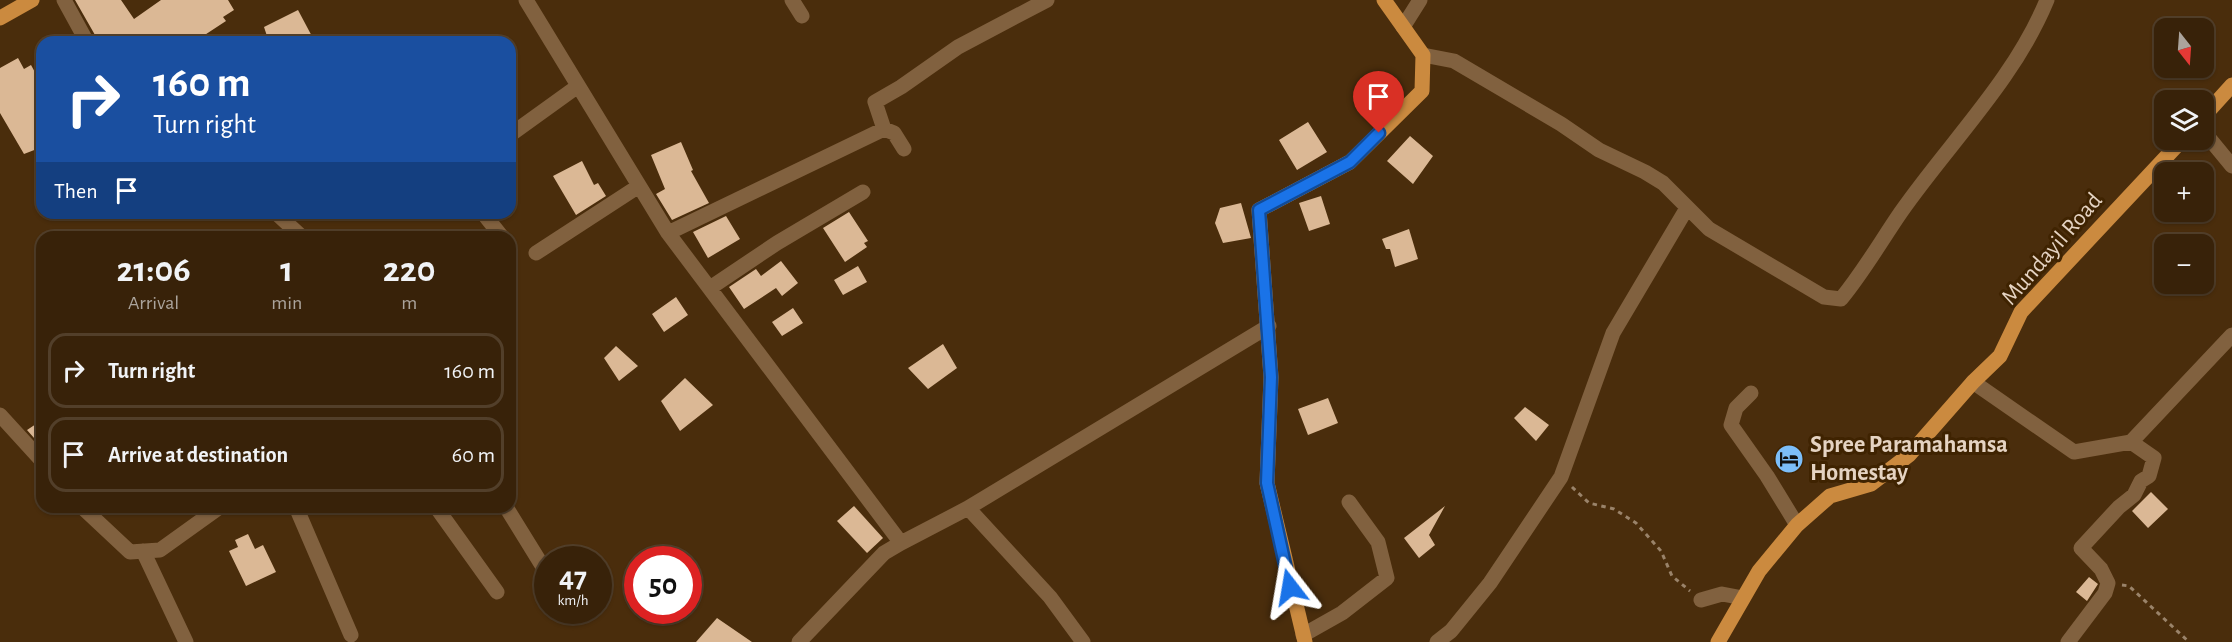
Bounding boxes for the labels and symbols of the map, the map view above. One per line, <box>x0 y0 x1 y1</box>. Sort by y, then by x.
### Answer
north arrow <box>2154 18 2214 78</box>
pin <box>1353 71 1404 133</box>
street label: Mundayil Road <box>1997 188 2107 310</box>
place label: Spree Paramahamsa Homestay <box>1810 433 2008 485</box>
hotel icon: Spree Paramahamsa Homestay <box>1773 443 1805 475</box>
speed limit sign: 50 <box>624 546 702 624</box>
position arrow <box>1258 555 1322 619</box>

